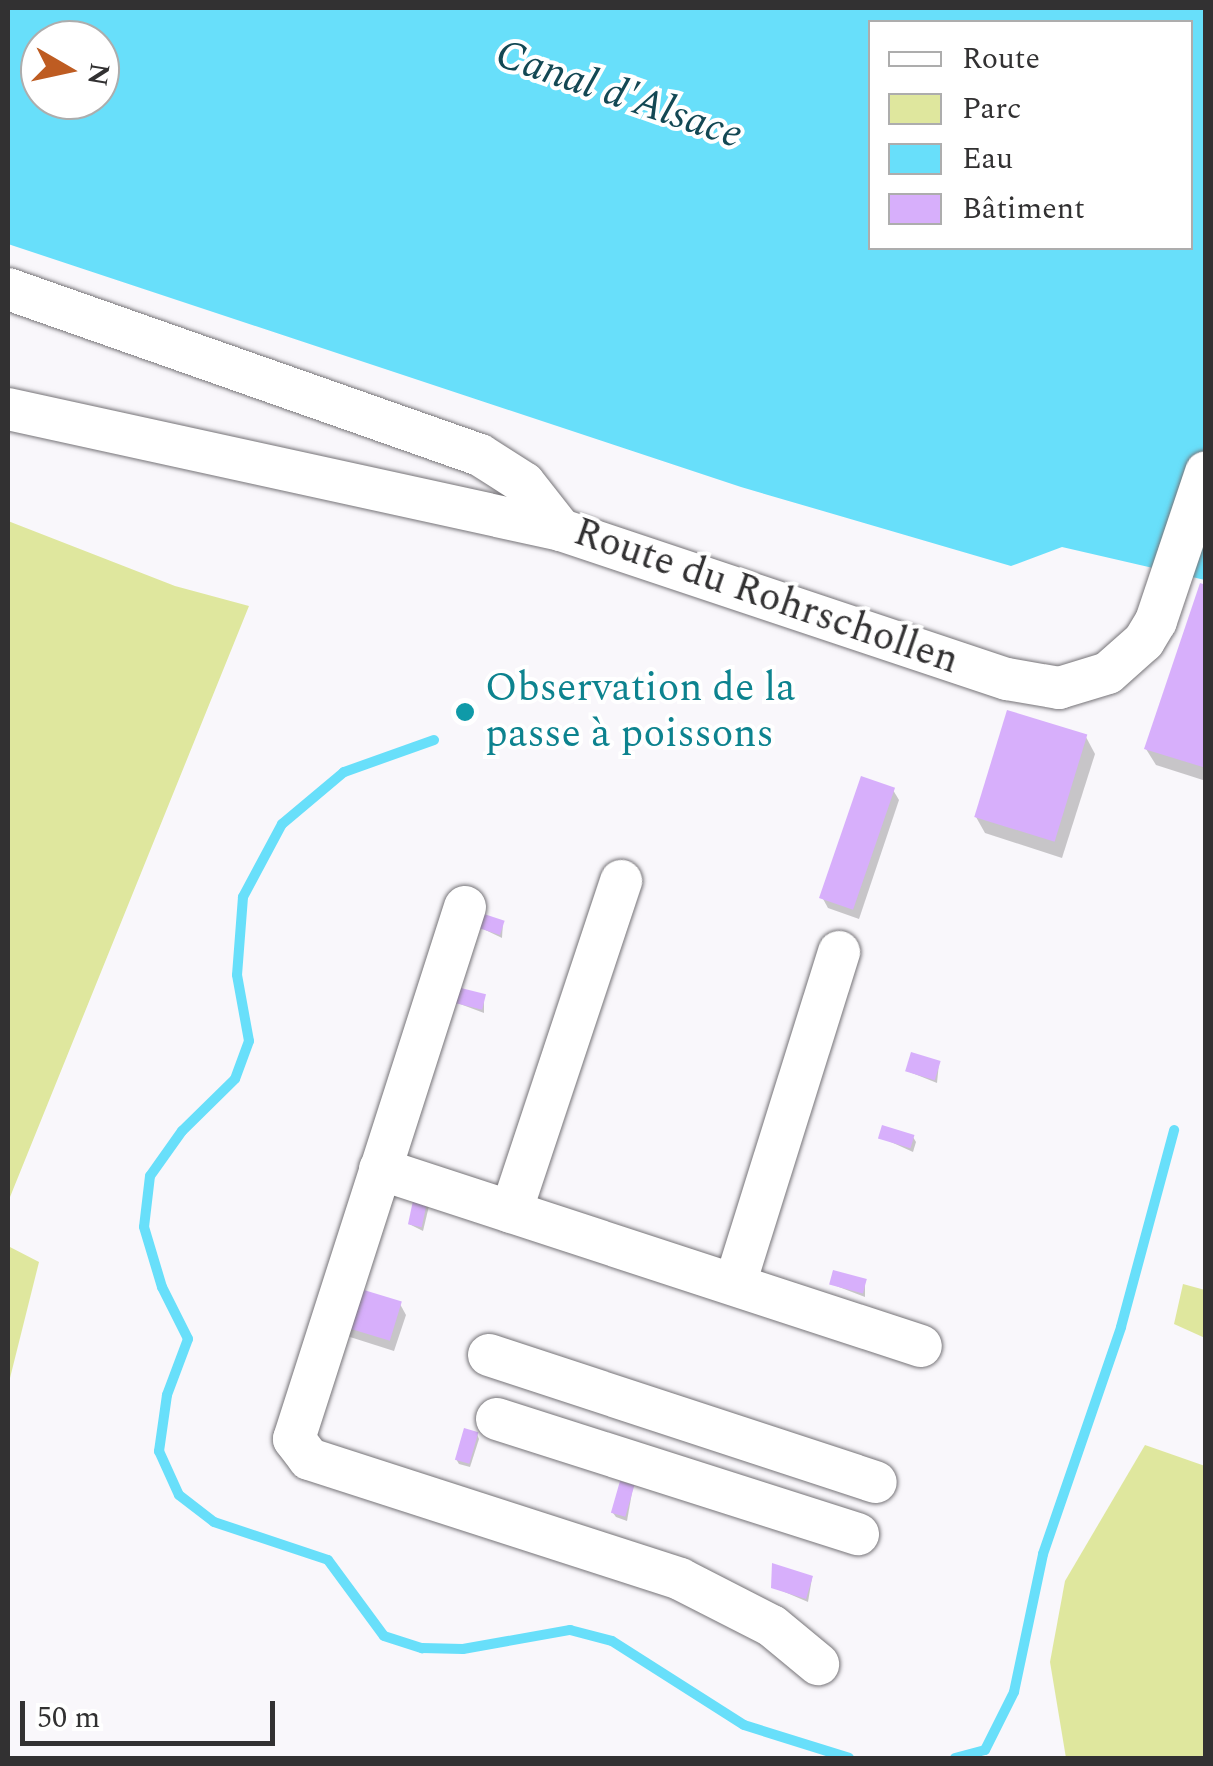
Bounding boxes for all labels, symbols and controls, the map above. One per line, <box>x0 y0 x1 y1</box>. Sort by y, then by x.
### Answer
north arrow <box>20 20 120 120</box>
legend <box>868 20 1193 250</box>
water label: Canal d'Alsace <box>489 29 749 161</box>
text: Route <box>962 36 1040 82</box>
text: N <box>75 60 121 89</box>
text: Parc <box>962 86 1022 132</box>
text: Eau <box>962 136 1013 182</box>
text: Bâtiment <box>962 186 1085 232</box>
street label: Route du Rohrschollen <box>567 509 965 685</box>
place label: Observation de la passe à poissons <box>485 665 796 759</box>
marker: Observation de la passe à poissons <box>454 701 476 723</box>
scale bar <box>25 1681 280 1743</box>
text: 50 m <box>37 1695 100 1741</box>

